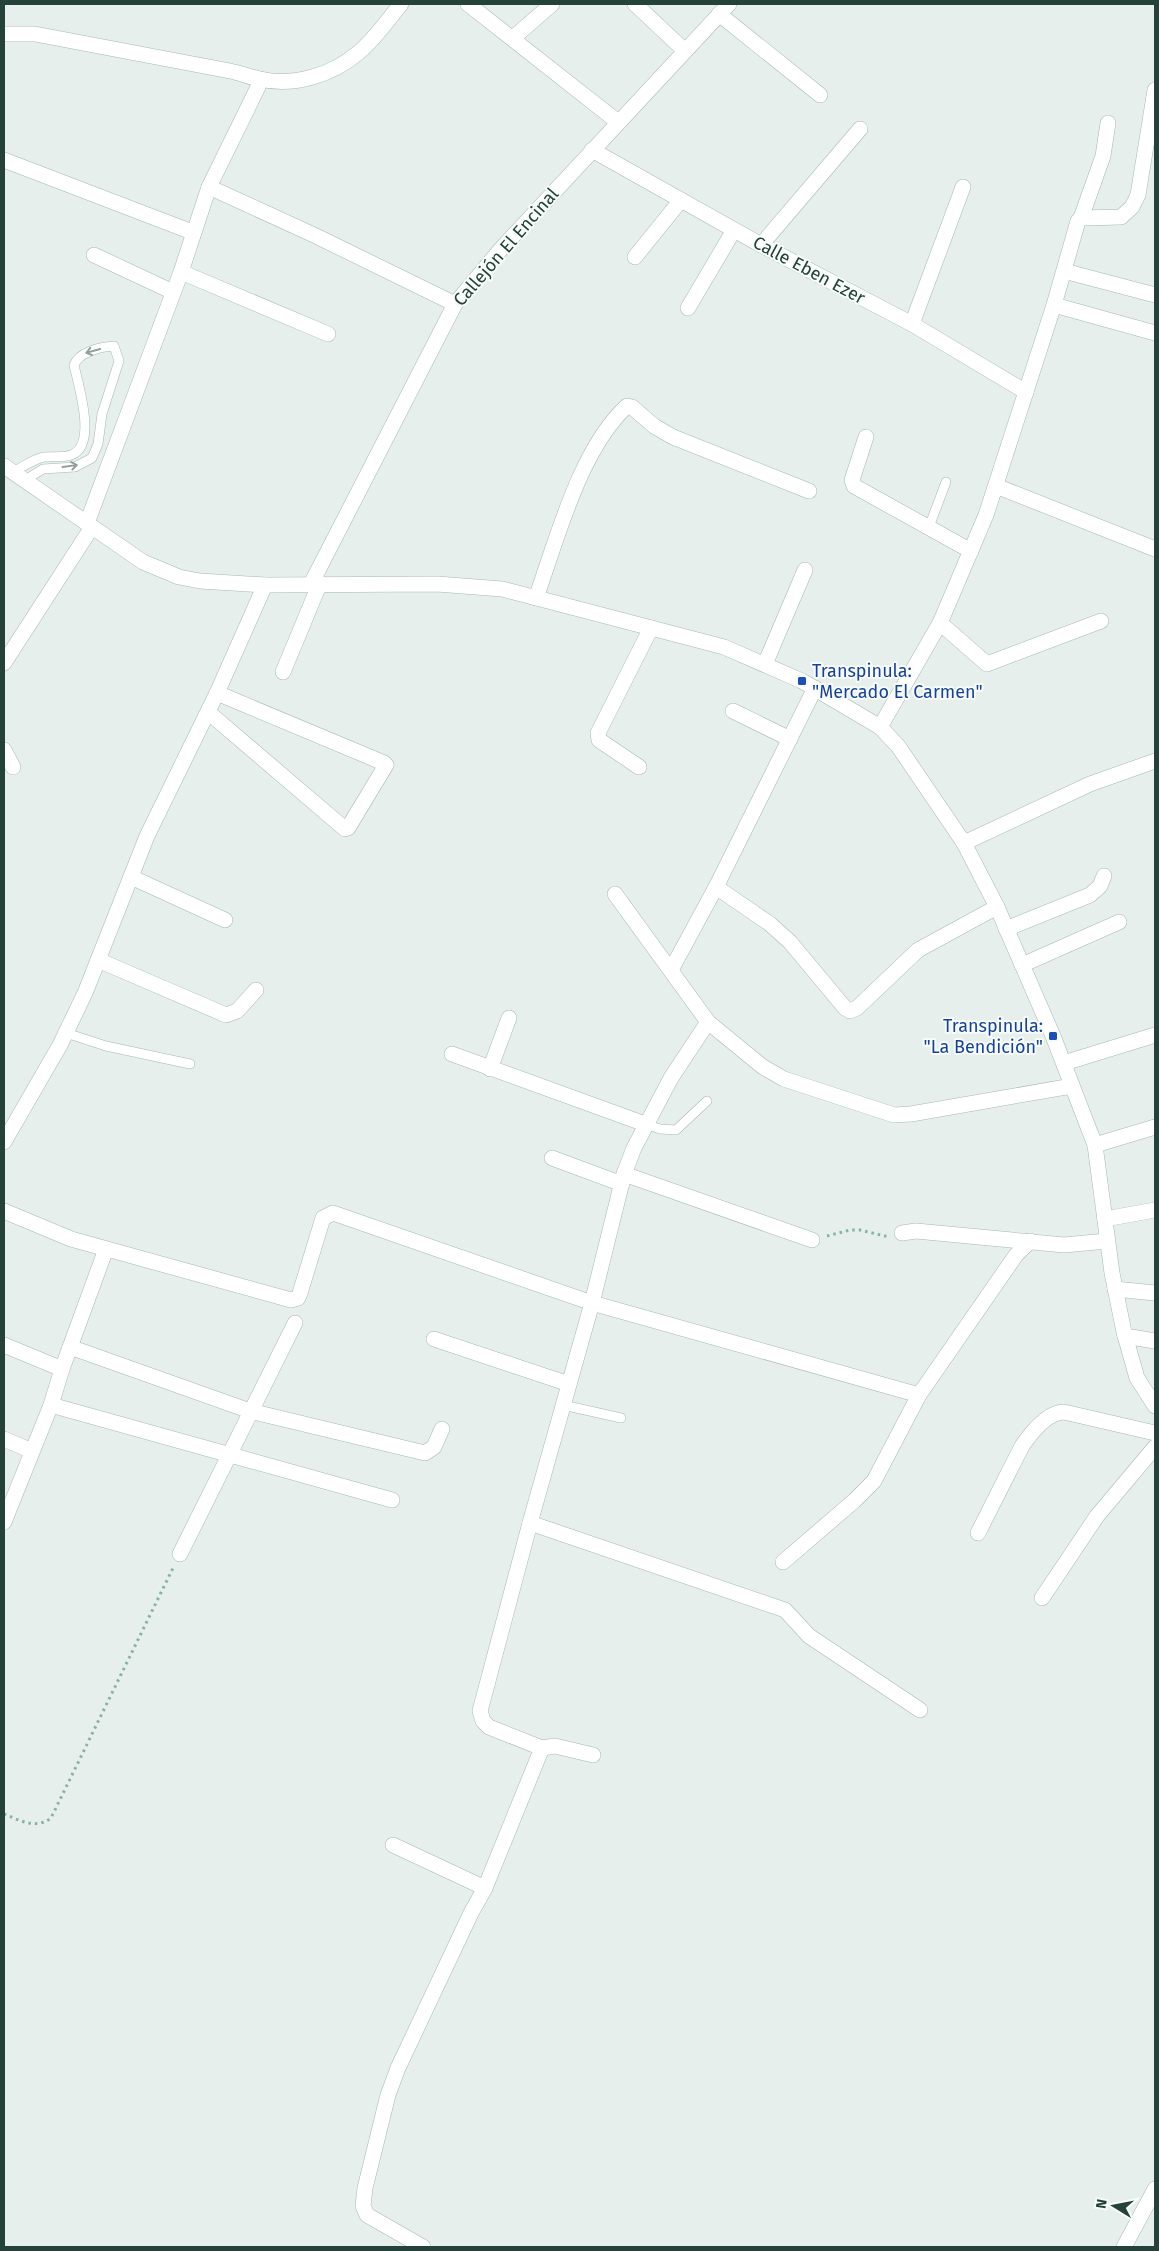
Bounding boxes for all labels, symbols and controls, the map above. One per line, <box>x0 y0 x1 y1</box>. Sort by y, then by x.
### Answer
street label: Callejón El Encinal <box>449 183 563 311</box>
street label: Calle Eben Ezer <box>749 231 869 309</box>
one-way arrow <box>85 347 101 357</box>
one-way arrow <box>62 461 78 471</box>
place label: Transpinula: "Mercado El Carmen" <box>812 660 983 703</box>
marker: Transpinula: "Mercado El Carmen" <box>796 675 808 687</box>
place label: Transpinula: "La Bendición" <box>924 1015 1043 1058</box>
marker: Transpinula: "La Bendición" <box>1047 1030 1059 1042</box>
north arrow <box>1089 2181 1139 2231</box>
text: N <box>1093 2198 1111 2210</box>

